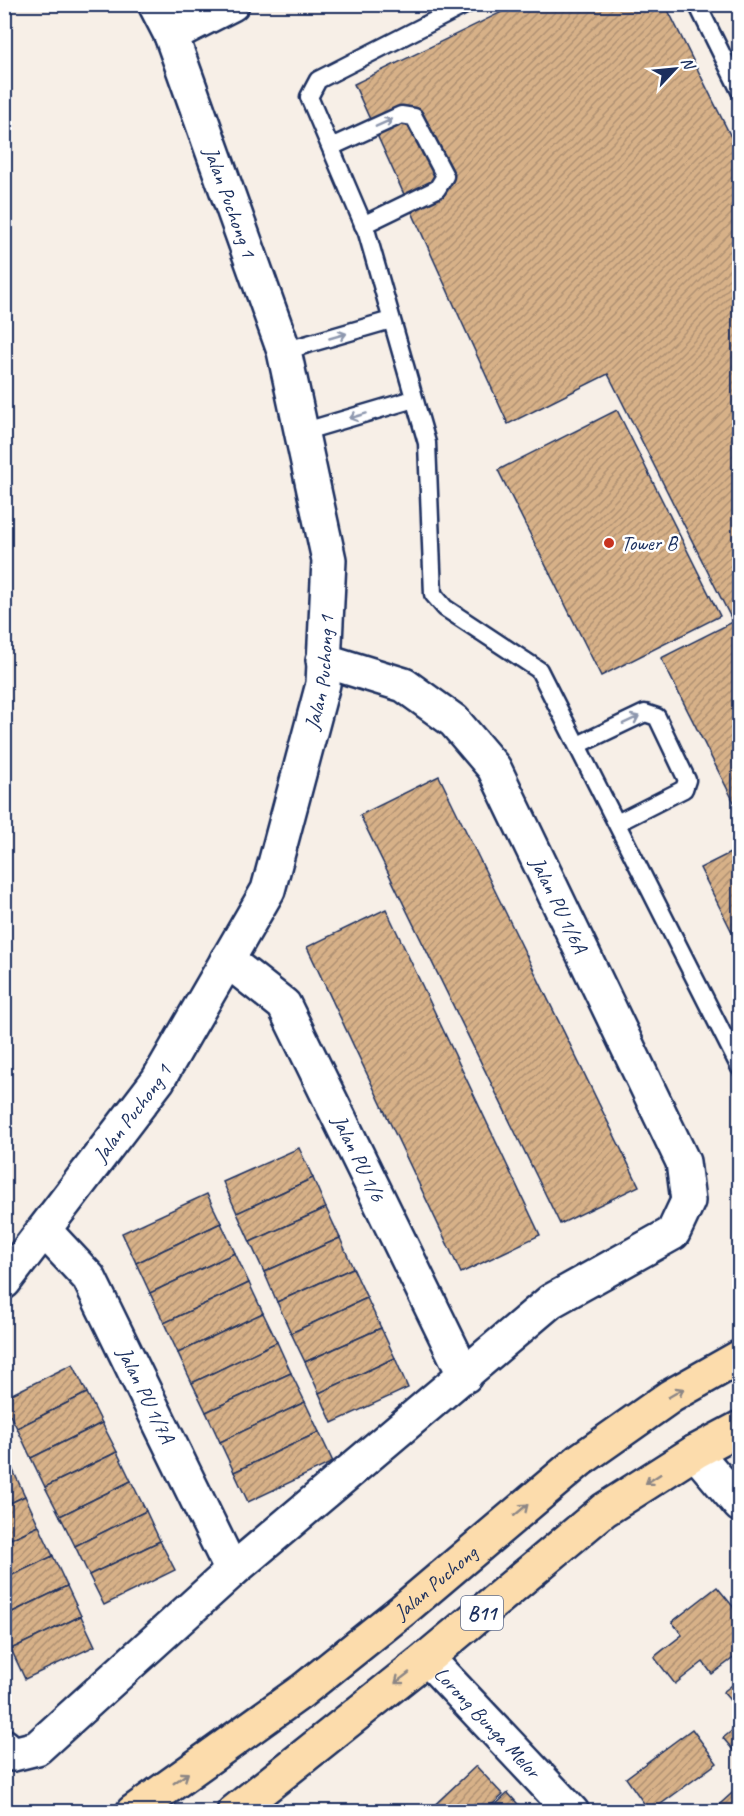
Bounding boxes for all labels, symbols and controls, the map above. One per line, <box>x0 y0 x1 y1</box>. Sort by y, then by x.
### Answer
north arrow <box>645 39 705 99</box>
text: N <box>676 54 700 74</box>
one-way arrow <box>374 116 392 128</box>
street label: Jalan Puchong 1 <box>198 142 262 262</box>
one-way arrow <box>328 330 347 341</box>
one-way arrow <box>349 411 368 422</box>
place label: Tower B <box>621 530 679 556</box>
marker: Tower B <box>602 536 616 550</box>
street label: Jalan Puchong 1 <box>298 613 339 733</box>
one-way arrow <box>622 713 640 725</box>
street label: Jalan PU 1/6A <box>524 852 594 958</box>
street label: Jalan Puchong 1 <box>87 1059 178 1168</box>
street label: Jalan PU 1/6 <box>326 1110 391 1206</box>
street label: Jalan PU 1/7A <box>111 1342 181 1449</box>
one-way arrow <box>667 1387 684 1399</box>
one-way arrow <box>645 1473 662 1485</box>
one-way arrow <box>513 1503 528 1517</box>
street label: Jalan Puchong <box>388 1539 484 1626</box>
road number: B11 <box>461 1596 503 1630</box>
street label: Lorong Bunga Melor <box>429 1661 548 1785</box>
one-way arrow <box>394 1672 410 1685</box>
one-way arrow <box>173 1772 189 1784</box>

